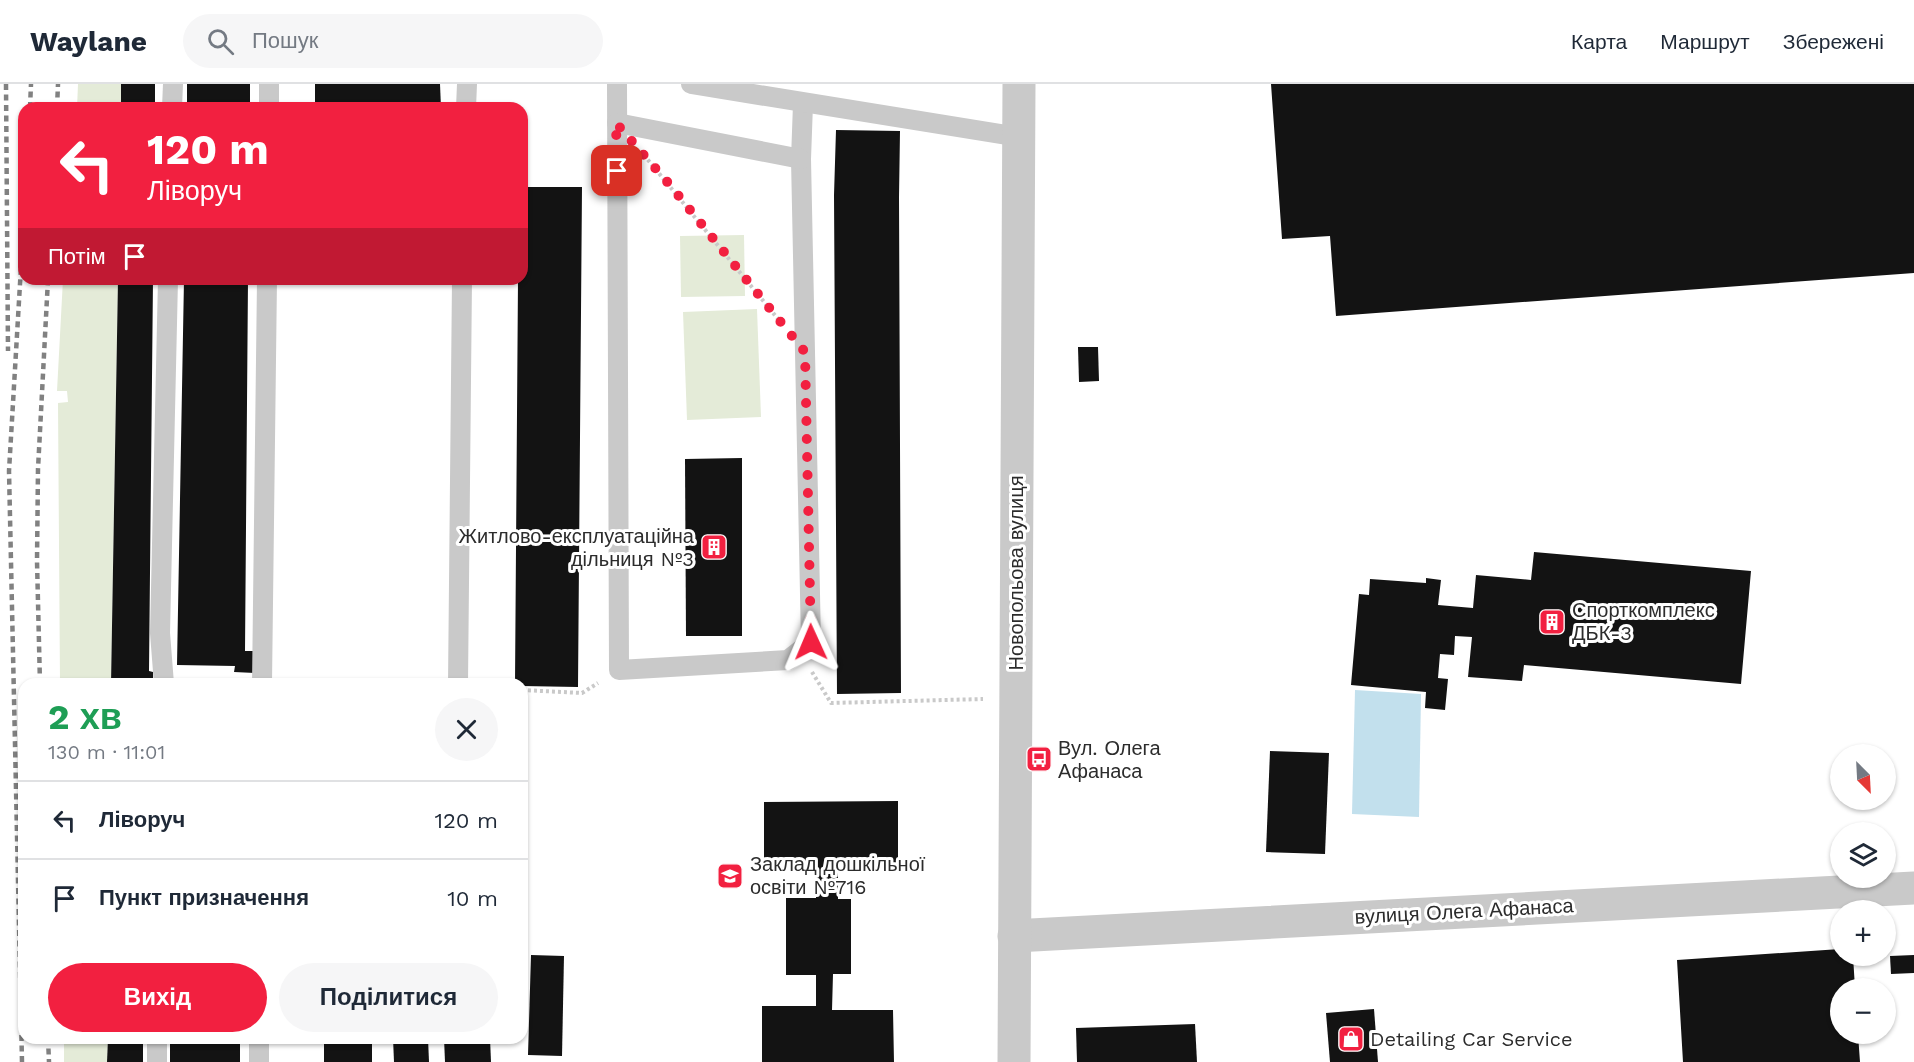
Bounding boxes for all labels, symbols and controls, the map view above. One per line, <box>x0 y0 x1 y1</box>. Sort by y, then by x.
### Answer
search box <box>183 14 603 68</box>
text: Waylane <box>30 25 147 58</box>
icon: search <box>204 25 237 58</box>
text: Пошук <box>252 28 318 53</box>
text: Карта <box>1571 29 1627 54</box>
text: Маршрут <box>1660 29 1750 54</box>
text: Збережені <box>1783 29 1884 54</box>
text: 120 m <box>147 125 269 174</box>
icon: left <box>48 126 126 204</box>
pin <box>591 145 642 196</box>
icon: arrive <box>600 154 633 187</box>
text: Ліворуч <box>147 175 242 207</box>
icon: arrive <box>118 240 151 273</box>
text: Потім <box>48 244 106 269</box>
street label: Новопольова вулиця <box>1004 475 1028 671</box>
place label: Житлово-експлуатаційна дільниця №3 <box>459 524 695 571</box>
building icon: Житлово-експлуатаційна дільниця №3 <box>699 532 729 562</box>
place label: Спорткомплекс ДБК-3 <box>1572 598 1715 645</box>
building icon: Спорткомплекс ДБК-3 <box>1537 607 1567 637</box>
position arrow <box>779 610 843 674</box>
text: 2 хв <box>48 696 122 738</box>
button: close <box>435 698 498 761</box>
place label: Вул. Олега Афанаса <box>1058 736 1161 783</box>
text: 130 m · 11:01 <box>48 740 165 764</box>
bus stop icon: Вул. Олега Афанаса <box>1024 744 1054 774</box>
north arrow <box>1830 744 1896 810</box>
map controls <box>1830 744 1896 1044</box>
icon: left <box>48 804 81 837</box>
text: Ліворуч <box>99 807 185 832</box>
text: 120 m <box>434 808 498 833</box>
button: layers <box>1830 822 1896 888</box>
place label: Заклад дошкільної освіти №716 <box>750 852 926 899</box>
school or university icon: Заклад дошкільної освіти №716 <box>715 861 745 891</box>
icon: arrive <box>48 882 81 915</box>
text: Пункт призначення <box>99 885 309 910</box>
text: 10 m <box>447 886 498 911</box>
street label: вулиця Олега Афанаса <box>1354 893 1575 929</box>
button: + <box>1830 900 1896 966</box>
button: Вихід <box>48 963 267 1032</box>
button: Поділитися <box>279 963 498 1032</box>
button: − <box>1830 978 1896 1044</box>
shop icon: Detailing Car Service <box>1336 1024 1366 1054</box>
place label: Detailing Car Service <box>1370 1027 1573 1051</box>

